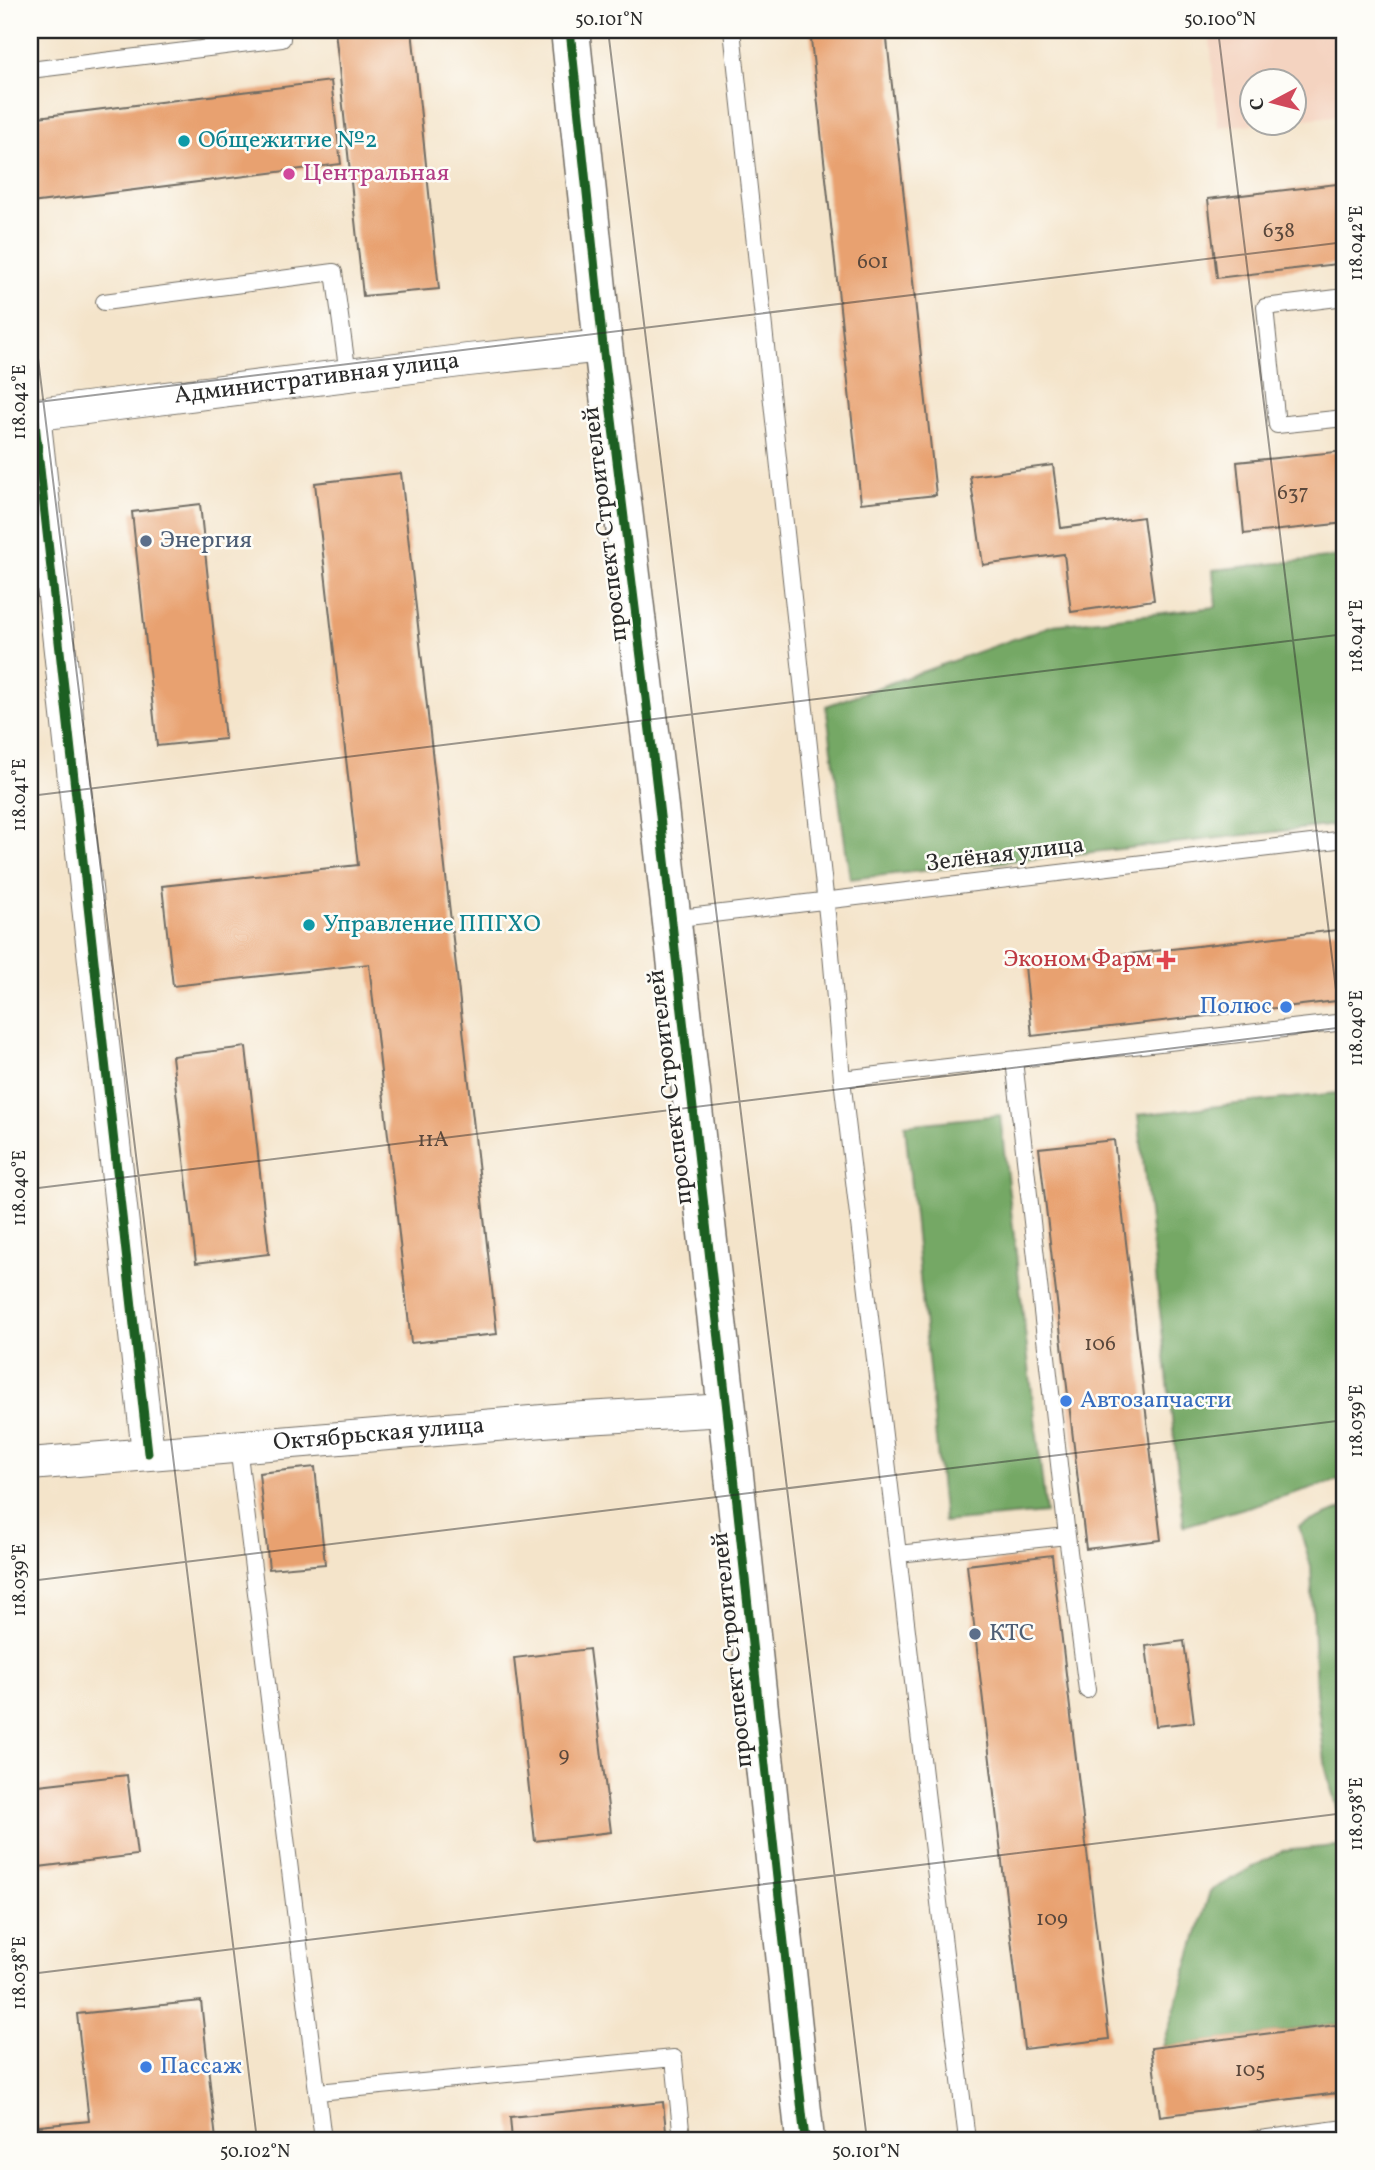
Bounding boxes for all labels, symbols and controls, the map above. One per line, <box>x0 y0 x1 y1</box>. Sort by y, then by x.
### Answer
text: 50.101°N <box>575 8 643 33</box>
text: 50.100°N <box>1184 8 1256 33</box>
north arrow <box>1238 66 1308 136</box>
text: С <box>1244 96 1272 111</box>
place label: Общежитие №2 <box>198 124 378 158</box>
marker: Общежитие №2 <box>176 133 192 149</box>
place label: Центральная <box>303 157 449 191</box>
marker: Центральная <box>281 166 297 182</box>
text: 118.042°E <box>1345 205 1370 281</box>
house number: 638 <box>1263 217 1295 246</box>
house number: 601 <box>857 248 889 277</box>
street label: Административная улица <box>172 344 461 414</box>
text: 118.042°E <box>8 364 33 440</box>
street label: проспект Строителей <box>575 405 637 643</box>
house number: 637 <box>1277 479 1309 508</box>
place label: Энергия <box>160 524 252 558</box>
marker: Энергия <box>138 533 154 549</box>
text: 118.041°E <box>1345 599 1370 673</box>
text: 118.041°E <box>8 758 33 832</box>
street label: Зелёная улица <box>924 828 1086 882</box>
place label: Управление ППГХО <box>323 908 541 942</box>
marker: Управление ППГХО <box>301 917 317 933</box>
place label: Эконом Фарм <box>1003 943 1152 977</box>
marker: Эконом Фарм <box>1158 952 1174 968</box>
street label: проспект Строителей <box>640 968 702 1206</box>
place label: Полюс <box>1199 990 1272 1024</box>
text: 118.040°E <box>1345 990 1370 1066</box>
marker: Полюс <box>1278 999 1294 1015</box>
house number: 11А <box>417 1126 449 1155</box>
text: 118.040°E <box>8 1150 33 1226</box>
house number: 106 <box>1084 1330 1116 1359</box>
place label: Автозапчасти <box>1080 1384 1232 1418</box>
text: 118.039°E <box>1345 1384 1370 1458</box>
marker: Автозапчасти <box>1058 1393 1074 1409</box>
street label: Октябрьская улица <box>272 1409 486 1461</box>
street label: проспект Строителей <box>704 1531 762 1769</box>
text: 118.039°E <box>8 1543 33 1617</box>
place label: КТС <box>989 1617 1034 1651</box>
marker: КТС <box>967 1626 983 1642</box>
house number: 9 <box>559 1741 570 1770</box>
text: 118.038°E <box>1345 1777 1370 1851</box>
house number: 109 <box>1036 1905 1068 1934</box>
text: 118.038°E <box>8 1936 33 2010</box>
place label: Пассаж <box>160 2050 242 2084</box>
house number: 105 <box>1235 2056 1265 2085</box>
marker: Пассаж <box>138 2059 154 2075</box>
text: 50.102°N <box>220 2140 290 2165</box>
text: 50.101°N <box>832 2140 900 2165</box>

